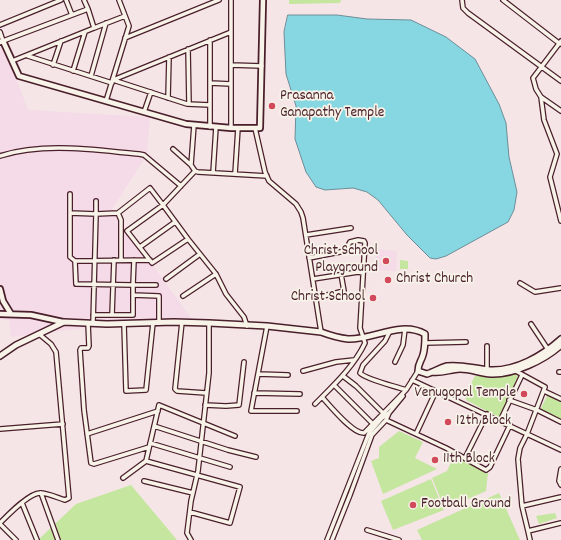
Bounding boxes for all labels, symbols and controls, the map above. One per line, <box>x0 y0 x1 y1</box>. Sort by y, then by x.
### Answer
place label: Prasanna Ganapathy Temple <box>280 88 384 123</box>
marker: Prasanna Ganapathy Temple <box>267 101 277 111</box>
place label: Christ School Playground <box>304 243 378 278</box>
marker: Christ School Playground <box>381 256 391 266</box>
place label: Christ Church <box>396 271 473 289</box>
marker: Christ Church <box>383 275 393 285</box>
place label: Christ School <box>291 289 365 307</box>
marker: Christ School <box>368 293 378 303</box>
place label: Venugopal Temple <box>415 385 516 403</box>
marker: Venugopal Temple <box>519 389 529 399</box>
place label: 12th Block <box>456 413 511 431</box>
marker: 12th Block <box>443 417 453 427</box>
place label: 11th Block <box>443 451 495 469</box>
marker: 11th Block <box>430 455 440 465</box>
place label: Football Ground <box>421 496 511 514</box>
marker: Football Ground <box>408 500 418 510</box>

